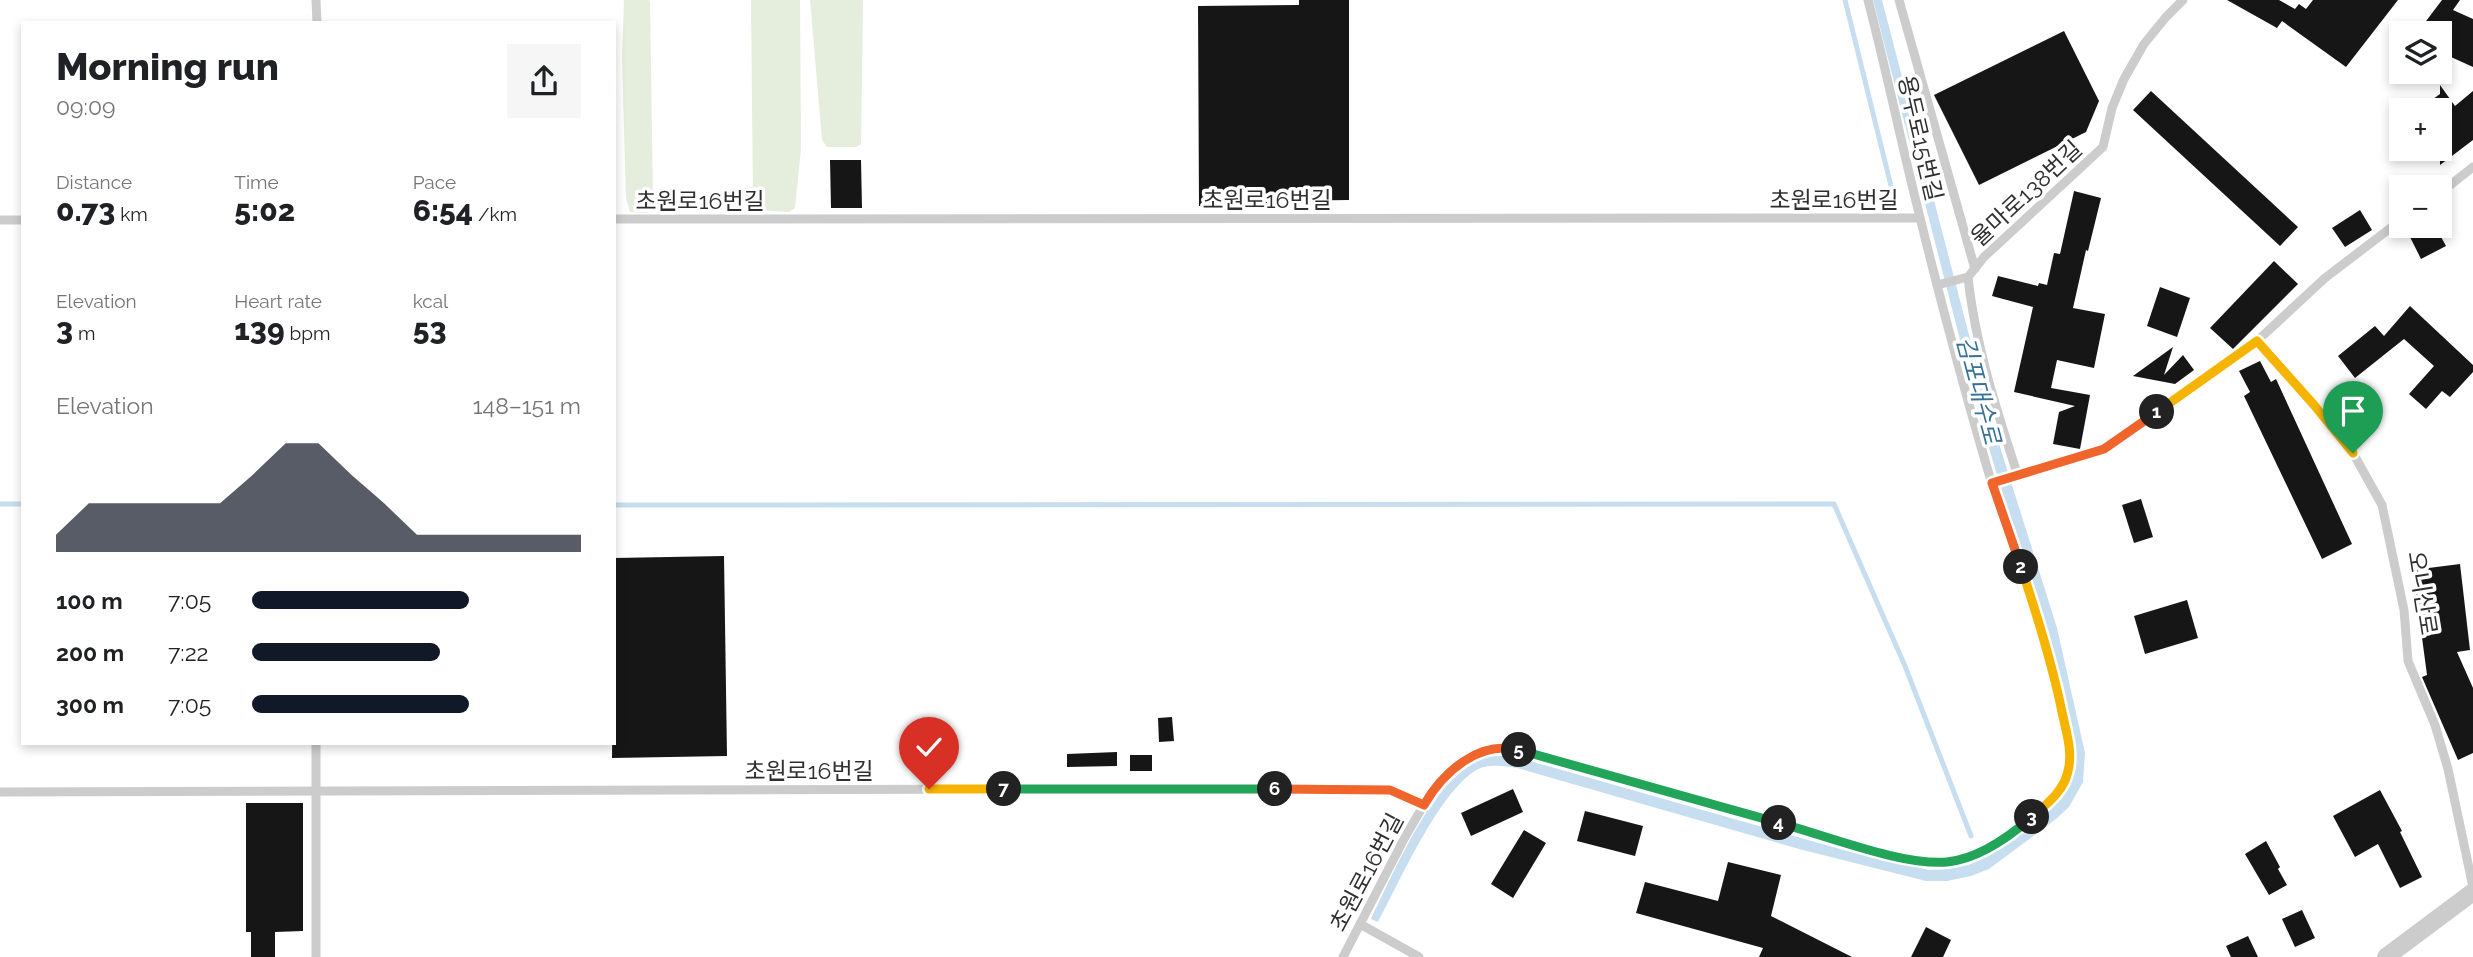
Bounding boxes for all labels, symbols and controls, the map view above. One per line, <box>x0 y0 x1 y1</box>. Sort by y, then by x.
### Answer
map controls <box>2389 21 2452 238</box>
button: layers <box>2389 21 2452 84</box>
text: Morning run <box>56 44 279 89</box>
button: share <box>507 44 581 118</box>
street label: 용두로15번길 <box>1893 73 1949 203</box>
text: 09:09 <box>56 93 115 120</box>
button: + <box>2389 98 2452 161</box>
street label: 율마로138번길 <box>1965 135 2087 251</box>
text: Distance <box>56 171 132 193</box>
text: Time <box>234 171 279 193</box>
text: Pace <box>413 171 456 193</box>
button: − <box>2389 175 2452 238</box>
street label: 초원로16번길 <box>1202 186 1332 213</box>
street label: 초원로16번길 <box>1769 186 1899 213</box>
street label: 초원로16번길 <box>635 187 765 214</box>
text: 0.73 <box>56 193 115 228</box>
text: 5:02 <box>234 193 295 228</box>
text: 6:54 <box>413 193 473 228</box>
text: km <box>115 203 148 225</box>
text: /km <box>473 203 517 225</box>
text: Elevation <box>56 290 137 312</box>
text: Heart rate <box>234 290 322 312</box>
text: kcal <box>413 290 448 312</box>
text: 3 <box>56 312 73 347</box>
text: 139 <box>234 312 285 347</box>
text: 53 <box>413 312 446 347</box>
text: m <box>73 322 95 344</box>
text: bpm <box>285 322 330 344</box>
water label: 김포대수로 <box>1951 333 2008 448</box>
pin <box>2323 381 2383 453</box>
text: Elevation <box>56 392 154 419</box>
text: 148–151 m <box>473 392 581 419</box>
icon: arrive <box>2334 392 2372 430</box>
pin: 1 <box>2140 394 2174 430</box>
text: 1 <box>2152 400 2161 422</box>
street label: 오니산로 <box>2403 549 2443 637</box>
pin: 2 <box>2004 550 2038 584</box>
text: 2 <box>2015 555 2026 577</box>
text: 100 m <box>56 587 123 614</box>
text: 7:05 <box>168 587 211 614</box>
text: 200 m <box>56 639 124 666</box>
text: 7:22 <box>168 639 209 666</box>
text: 300 m <box>56 691 124 718</box>
text: 7:05 <box>168 691 211 718</box>
pin <box>899 717 959 789</box>
icon: check <box>910 728 948 766</box>
pin: 5 <box>1502 732 1536 768</box>
text: 5 <box>1513 738 1524 760</box>
street label: 초원로16번길 <box>744 757 874 784</box>
pin: 7 <box>986 772 1021 806</box>
pin: 6 <box>1258 772 1292 806</box>
text: 7 <box>998 777 1009 799</box>
text: 6 <box>1269 777 1280 799</box>
pin: 3 <box>2014 800 2050 834</box>
text: 3 <box>2026 805 2037 827</box>
pin: 4 <box>1762 806 1796 840</box>
street label: 초원로16번길 <box>1324 808 1408 936</box>
text: 4 <box>1773 811 1784 833</box>

